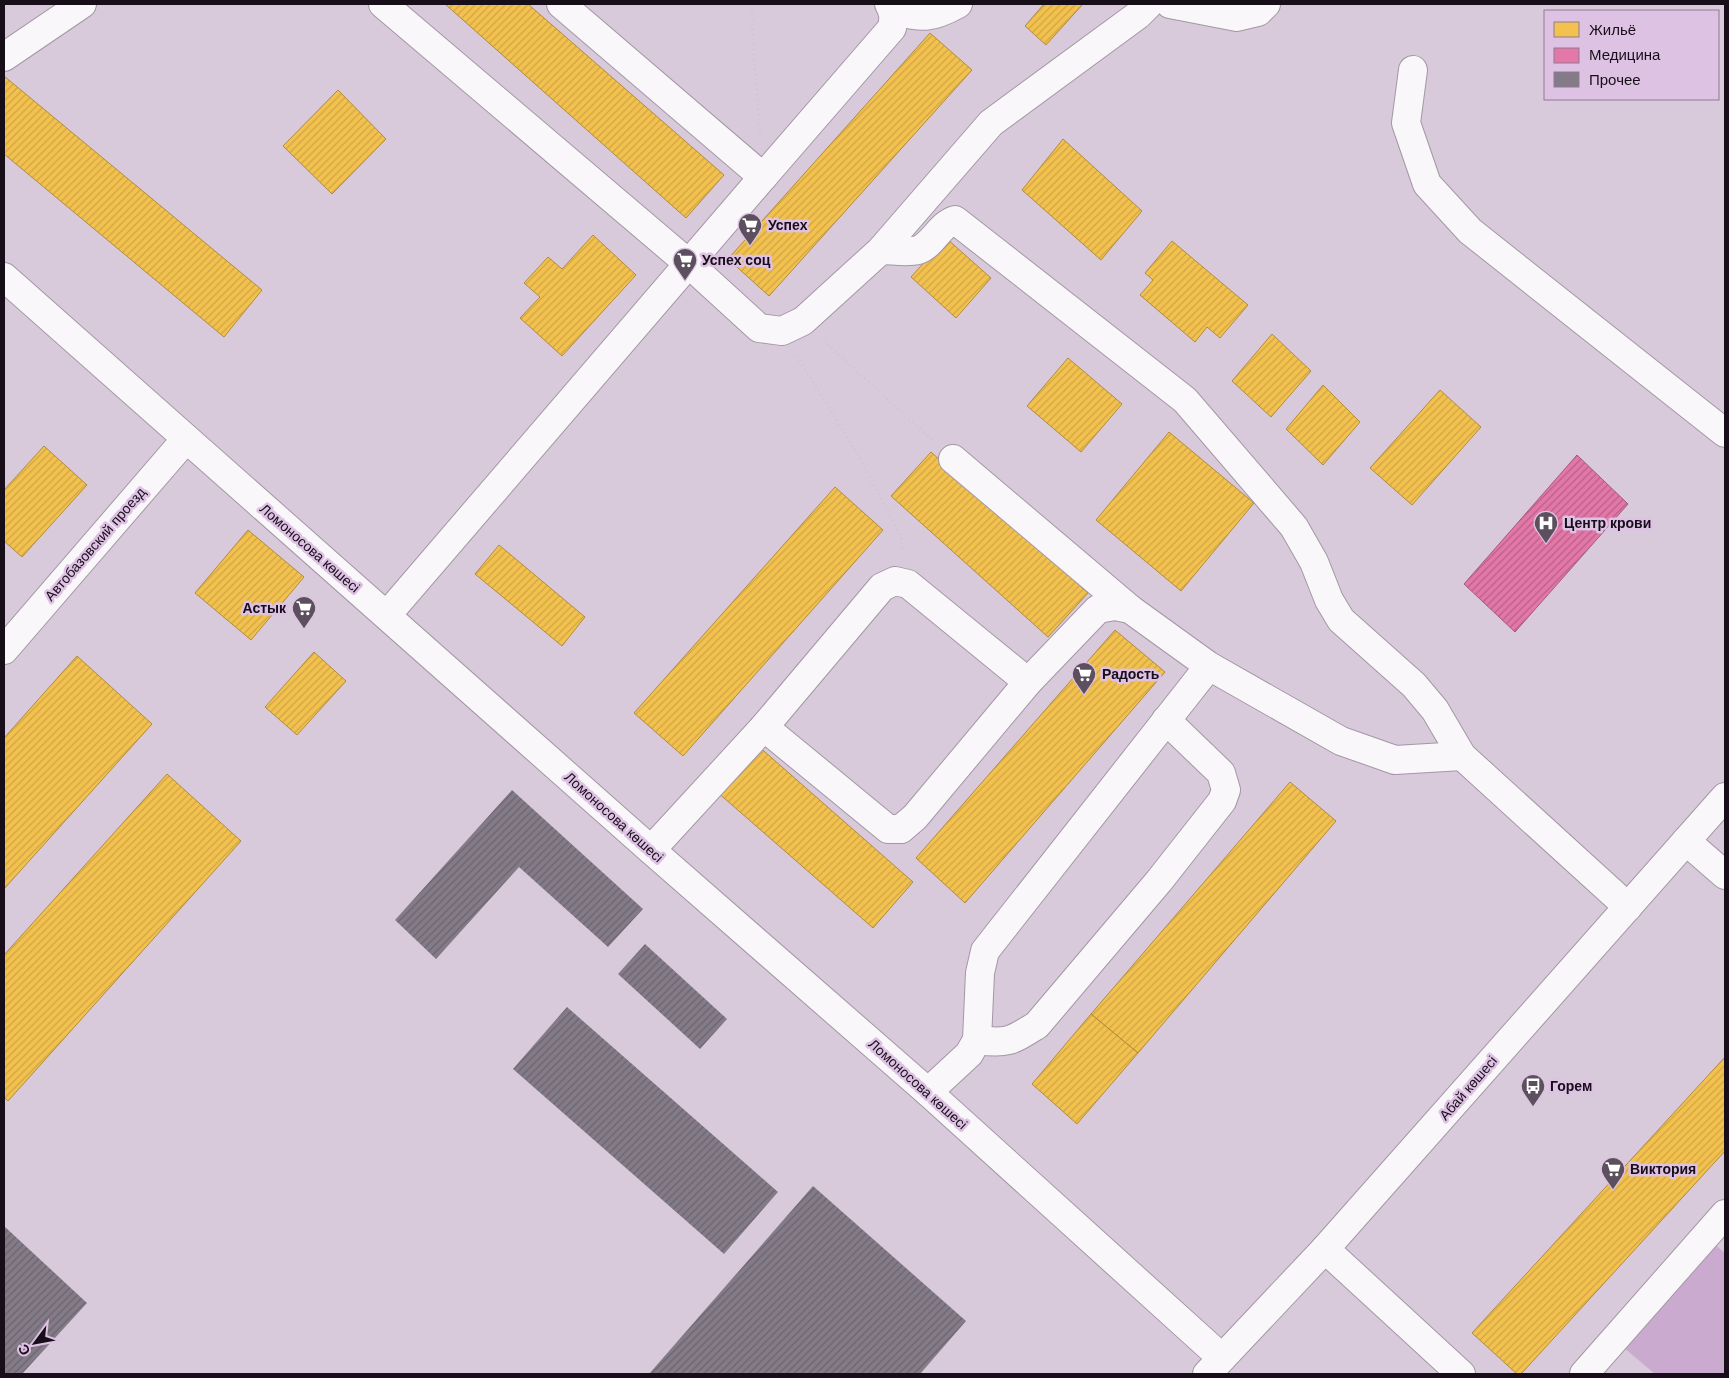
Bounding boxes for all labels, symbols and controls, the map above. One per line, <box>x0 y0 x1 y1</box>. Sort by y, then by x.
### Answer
legend <box>1544 10 1719 100</box>
text: Жильё <box>1589 21 1636 38</box>
text: Медицина <box>1589 46 1661 63</box>
text: Прочее <box>1589 71 1641 88</box>
supermarket icon: Успех <box>737 212 763 246</box>
place label: Успех <box>768 217 808 233</box>
supermarket icon: Успех соц <box>672 247 698 281</box>
place label: Успех соц <box>702 252 771 268</box>
street label: Автобазовский проезд <box>41 484 149 604</box>
street label: Ломоносова көшесі <box>257 500 363 596</box>
hospital icon: Центр крови <box>1533 510 1559 544</box>
place label: Центр крови <box>1564 515 1651 531</box>
supermarket icon: Астык <box>291 595 317 629</box>
place label: Астык <box>242 600 287 616</box>
supermarket icon: Радость <box>1071 661 1097 695</box>
place label: Радость <box>1102 666 1160 682</box>
street label: Ломоносова көшесі <box>562 769 666 865</box>
street label: Ломоносова көшесі <box>866 1036 970 1132</box>
street label: Абай көшесі <box>1436 1053 1500 1123</box>
bus stop icon: Горем <box>1520 1073 1546 1107</box>
place label: Горем <box>1550 1078 1592 1094</box>
supermarket icon: Виктория <box>1600 1156 1626 1190</box>
place label: Виктория <box>1630 1161 1696 1177</box>
north arrow <box>10 1318 60 1368</box>
text: С <box>15 1341 33 1358</box>

